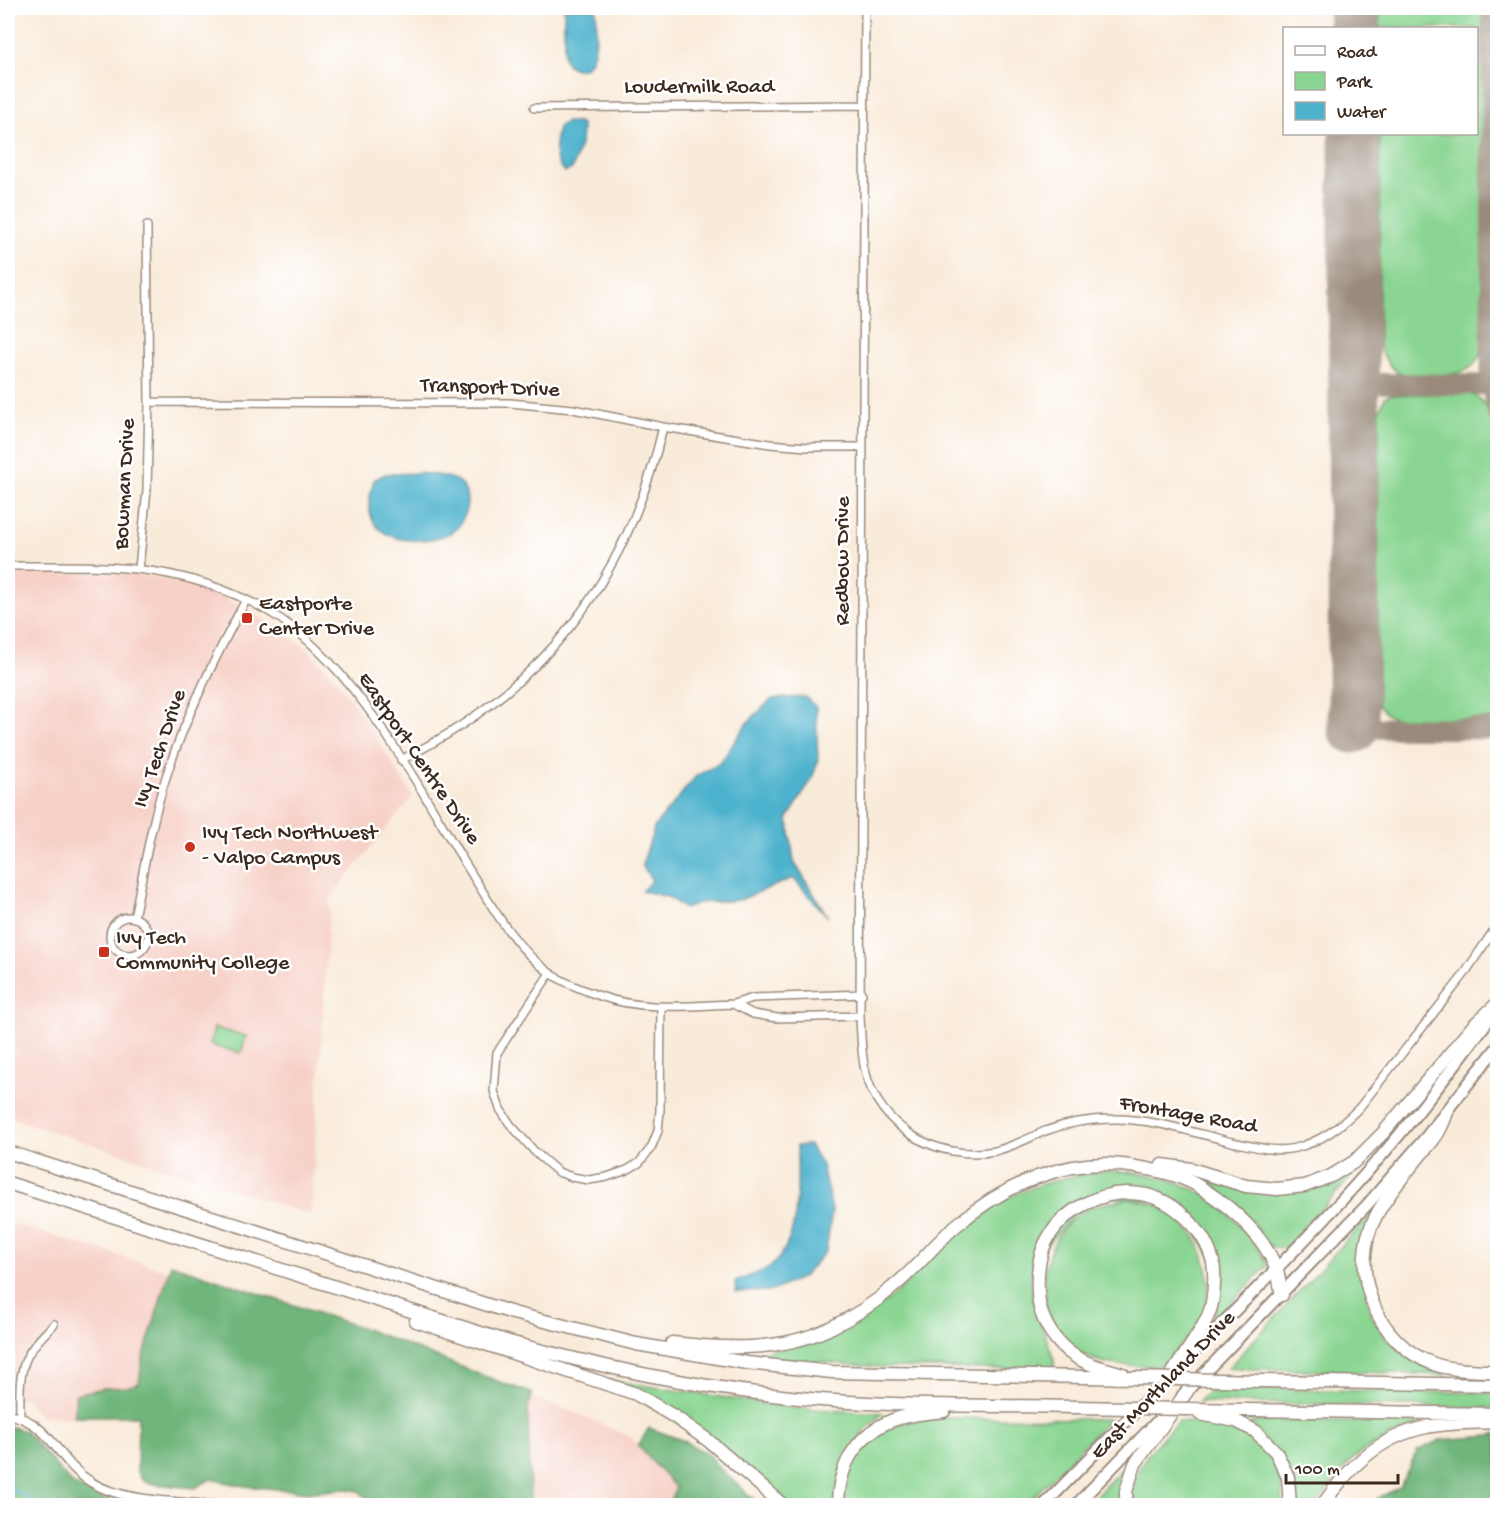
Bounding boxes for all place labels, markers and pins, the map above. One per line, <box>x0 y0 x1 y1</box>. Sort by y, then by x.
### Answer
place label: Eastporte Center Drive <box>259 592 375 643</box>
marker: Eastporte Center Drive <box>240 611 254 625</box>
place label: Ivy Tech Northwest - Valpo Campus <box>202 821 379 872</box>
marker: Ivy Tech Northwest - Valpo Campus <box>183 840 197 854</box>
place label: Ivy Tech Community College <box>116 926 290 977</box>
marker: Ivy Tech Community College <box>97 945 111 959</box>

